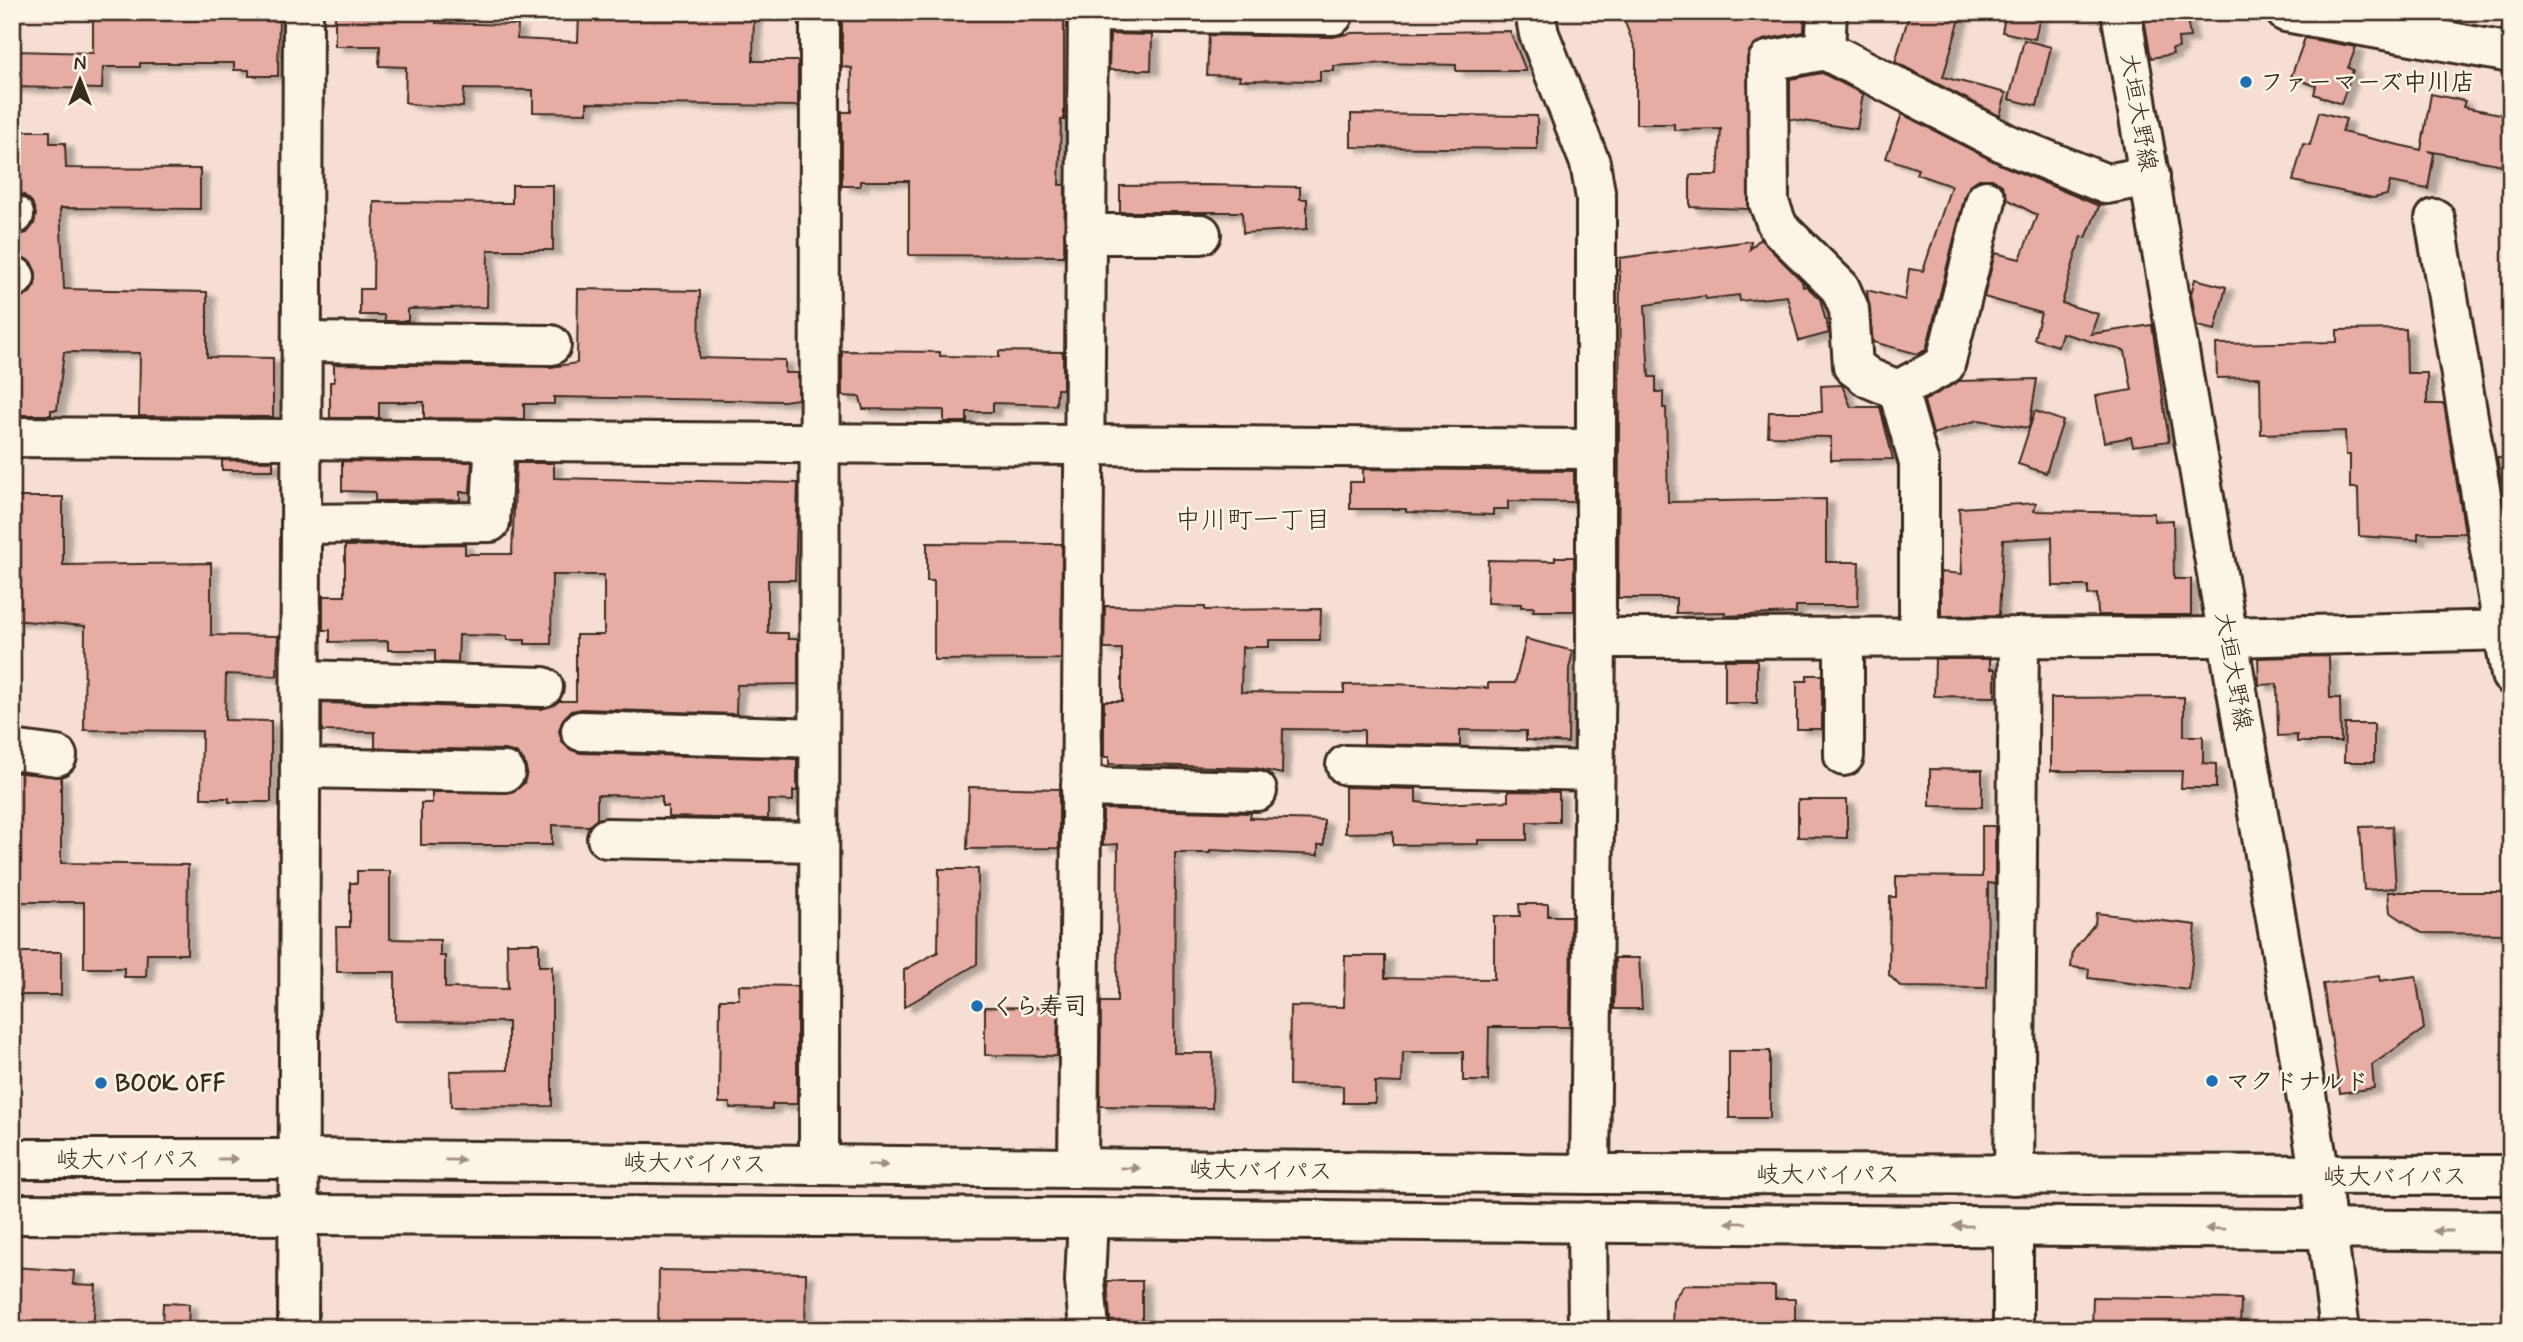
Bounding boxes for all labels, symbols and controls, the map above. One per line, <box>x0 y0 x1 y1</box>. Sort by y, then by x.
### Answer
north arrow <box>46 46 116 116</box>
street label: 大垣大野線 <box>2112 50 2163 174</box>
text: N <box>74 52 86 77</box>
place label: ファーマーズ中川店 <box>2260 68 2475 99</box>
marker: ファーマーズ中川店 <box>2238 74 2254 90</box>
district label: 中川町一丁目 <box>1175 504 1331 538</box>
street label: 大垣大野線 <box>2207 609 2258 733</box>
place label: くら寿司 <box>991 992 1087 1023</box>
marker: くら寿司 <box>969 998 985 1014</box>
place label: マクドナルド <box>2226 1067 2369 1098</box>
place label: BOOK OFF <box>115 1069 226 1100</box>
marker: マクドナルド <box>2204 1073 2220 1089</box>
marker: BOOK OFF <box>93 1075 109 1091</box>
street label: 岐大バイパス <box>56 1145 200 1176</box>
street label: 岐大バイパス <box>623 1148 767 1181</box>
one-way arrow <box>217 1153 239 1165</box>
one-way arrow <box>444 1154 466 1166</box>
street label: 岐大バイパス <box>1189 1155 1333 1188</box>
one-way arrow <box>868 1159 890 1171</box>
street label: 岐大バイパス <box>1756 1160 1900 1191</box>
one-way arrow <box>1120 1162 1142 1174</box>
street label: 岐大バイパス <box>2323 1162 2467 1193</box>
one-way arrow <box>1724 1218 1746 1229</box>
one-way arrow <box>1952 1220 1974 1232</box>
one-way arrow <box>2204 1223 2226 1235</box>
one-way arrow <box>2431 1225 2453 1237</box>

